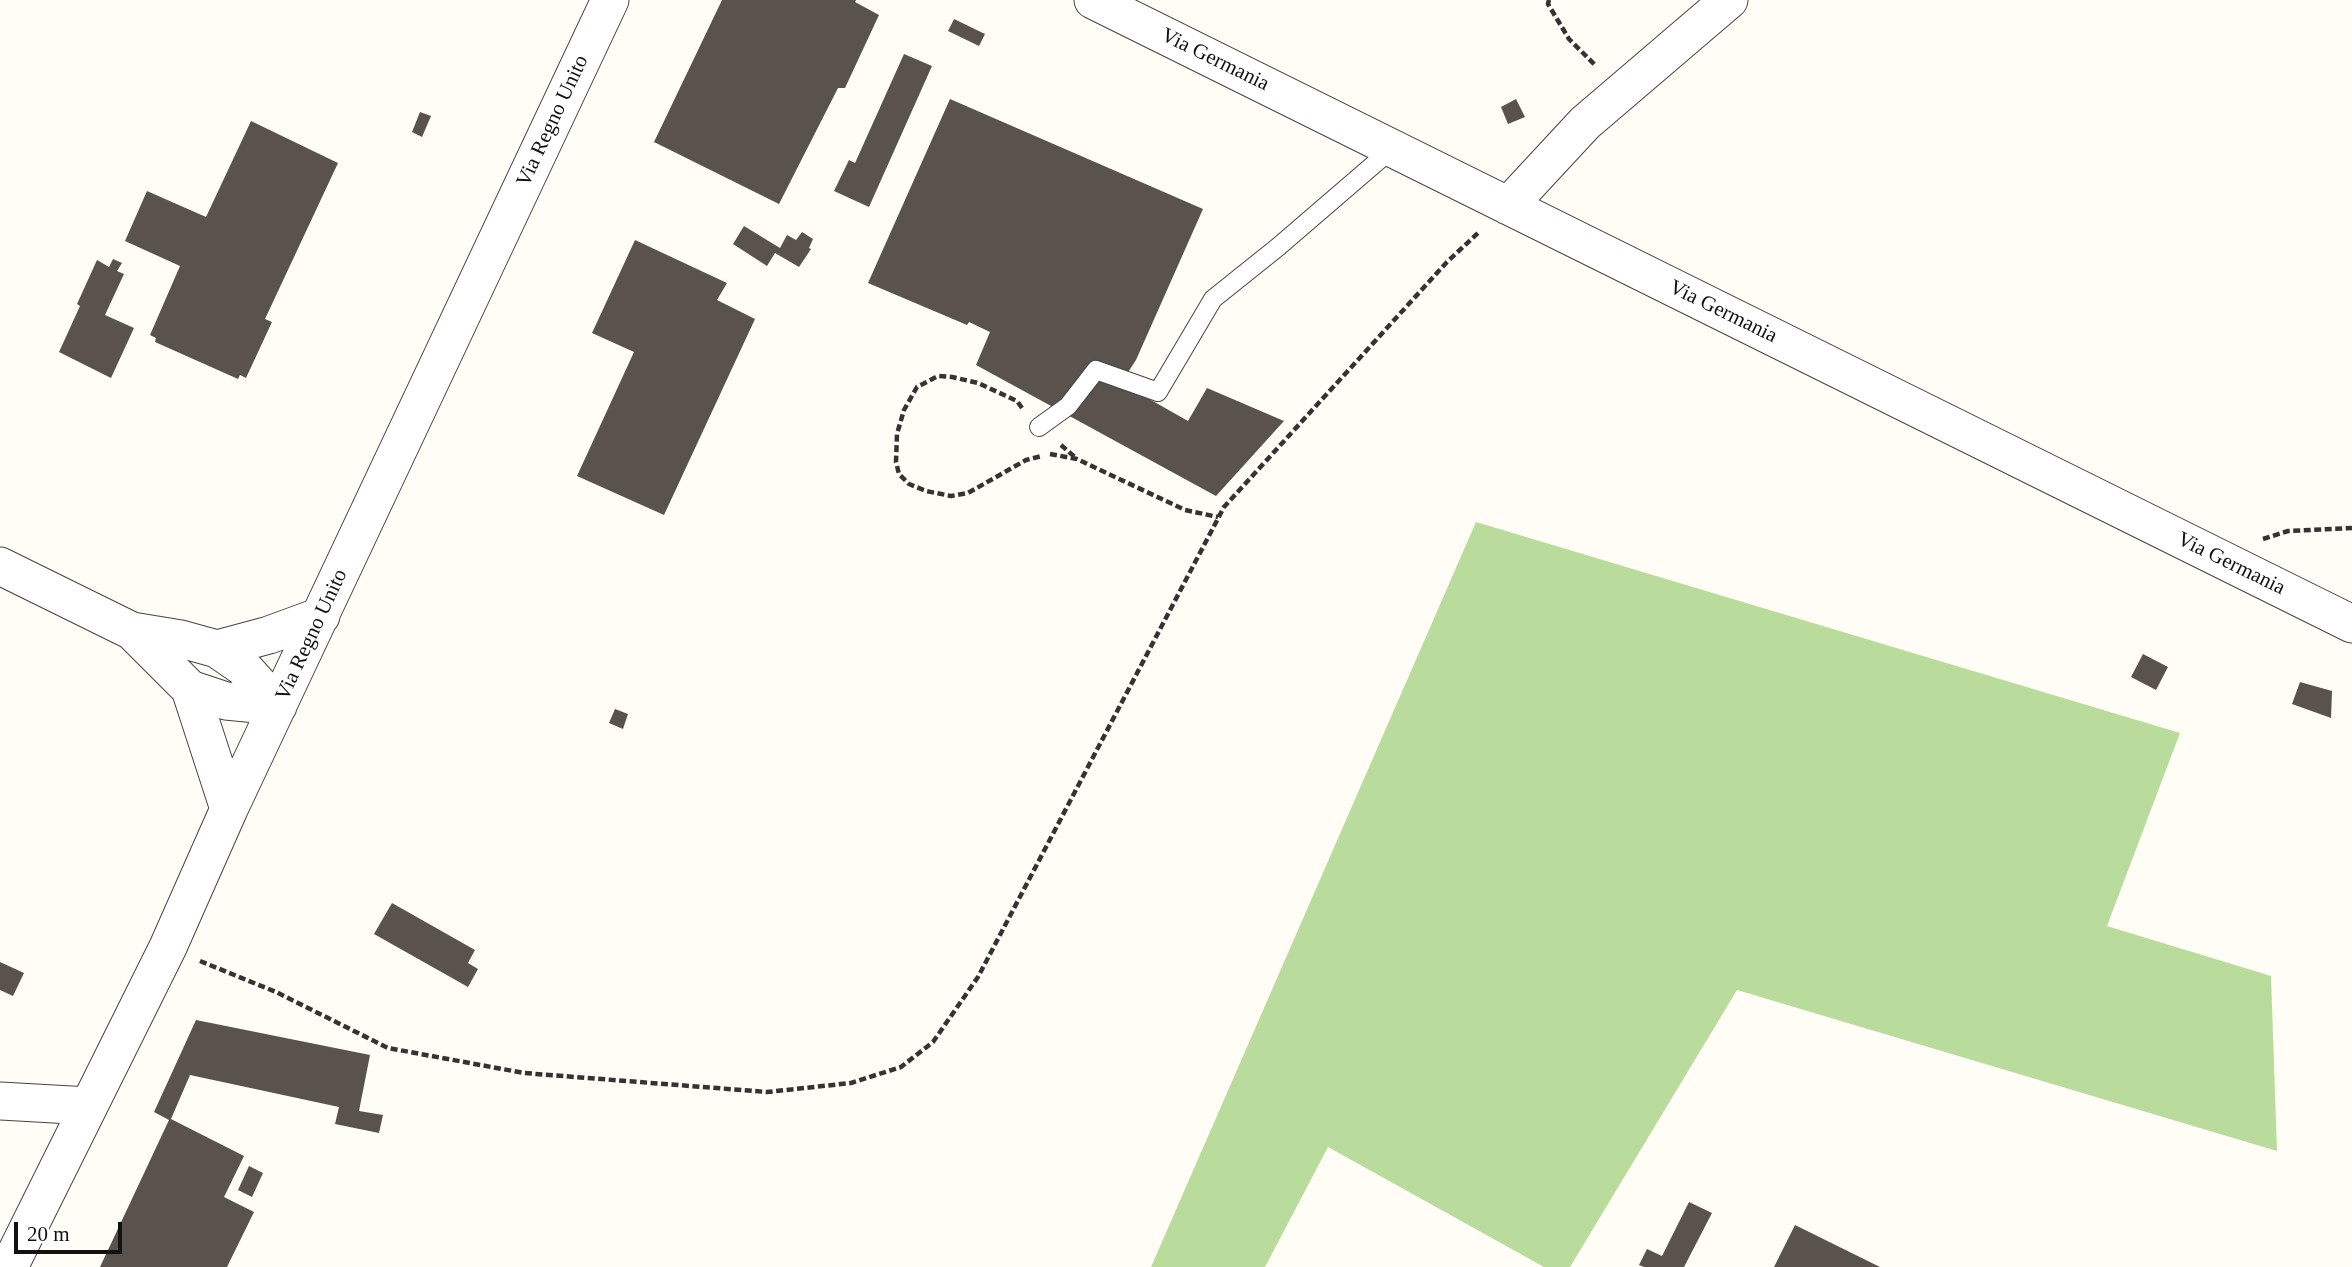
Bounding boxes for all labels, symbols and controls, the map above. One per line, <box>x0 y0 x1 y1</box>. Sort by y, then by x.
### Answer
street label: Via Germania <box>1157 23 1273 97</box>
street label: Via Regno Unito <box>512 51 594 191</box>
street label: Via Germania <box>1665 275 1781 349</box>
street label: Via Germania <box>2173 527 2289 601</box>
street label: Via Regno Unito <box>271 565 353 705</box>
scale bar <box>18 1208 126 1252</box>
text: 20 m <box>27 1222 70 1246</box>

